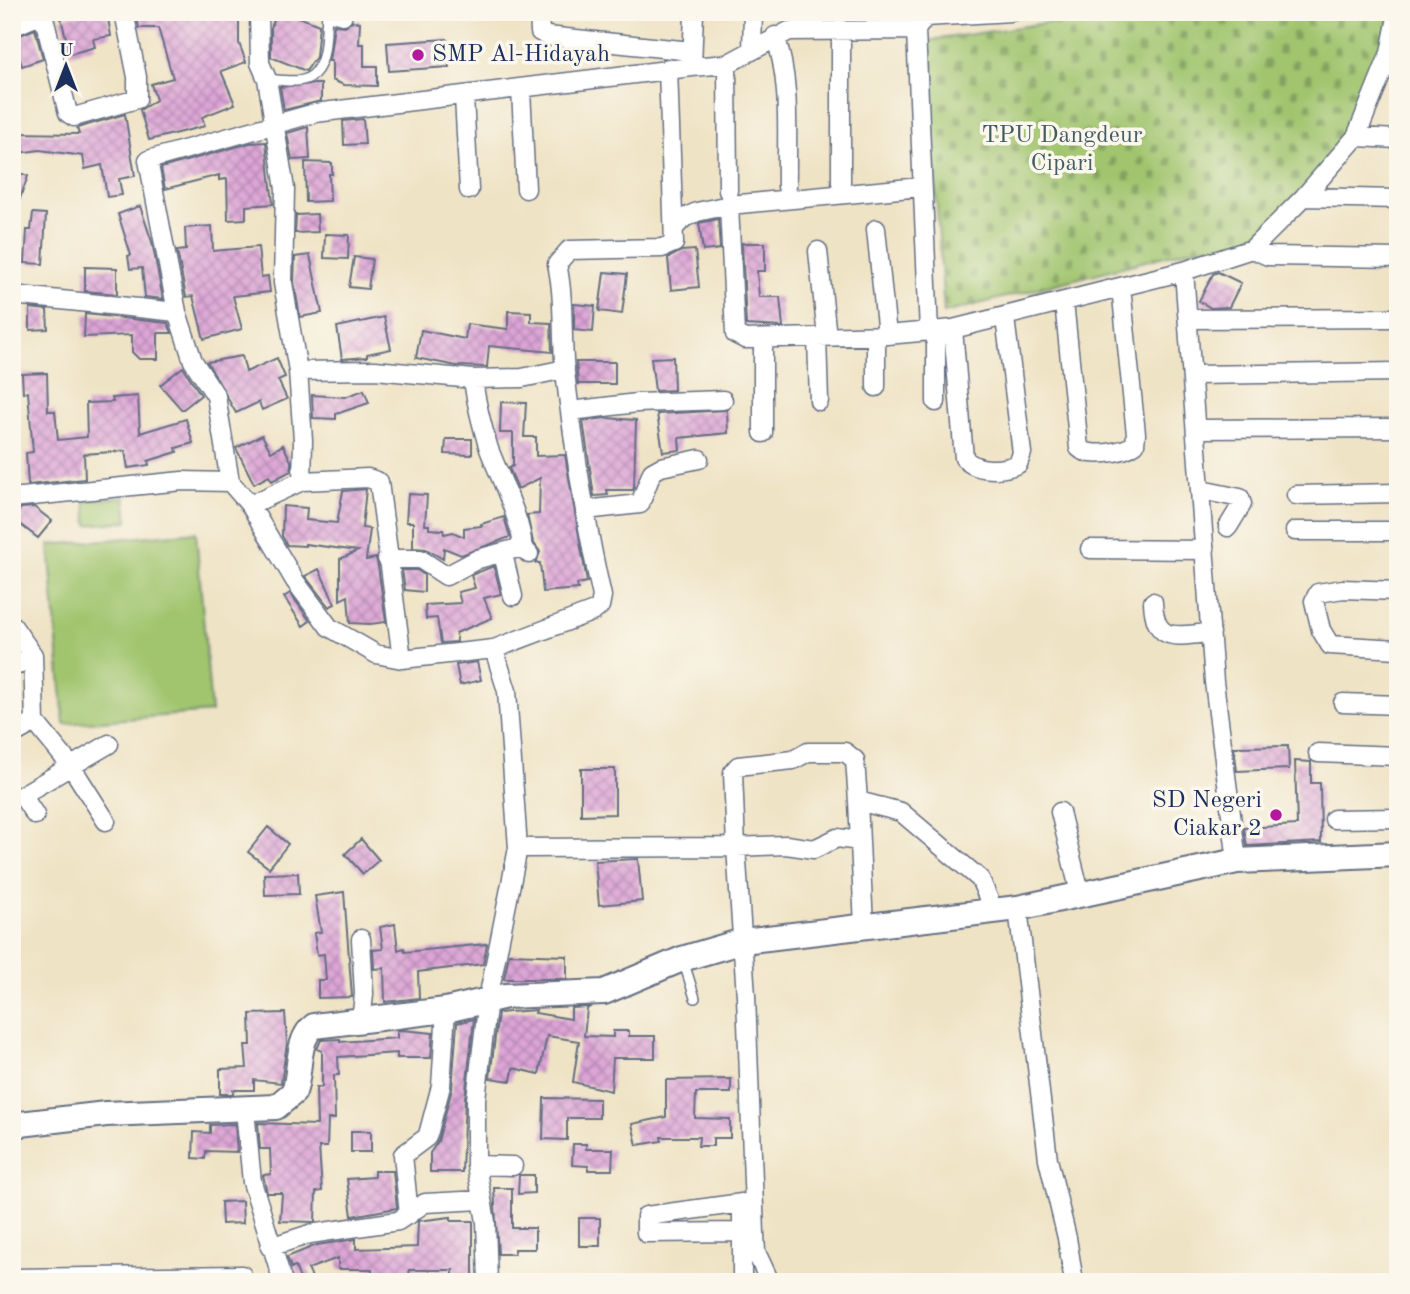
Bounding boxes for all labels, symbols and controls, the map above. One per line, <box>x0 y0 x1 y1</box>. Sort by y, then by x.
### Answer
north arrow <box>32 32 102 102</box>
text: U <box>58 42 74 61</box>
place label: SMP Al-Hidayah <box>432 43 610 67</box>
marker: SMP Al-Hidayah <box>410 47 426 63</box>
park label: TPU Dangdeur Cipari <box>981 124 1143 176</box>
place label: SD Negeri Ciakar 2 <box>1152 789 1262 841</box>
marker: SD Negeri Ciakar 2 <box>1268 807 1284 823</box>

